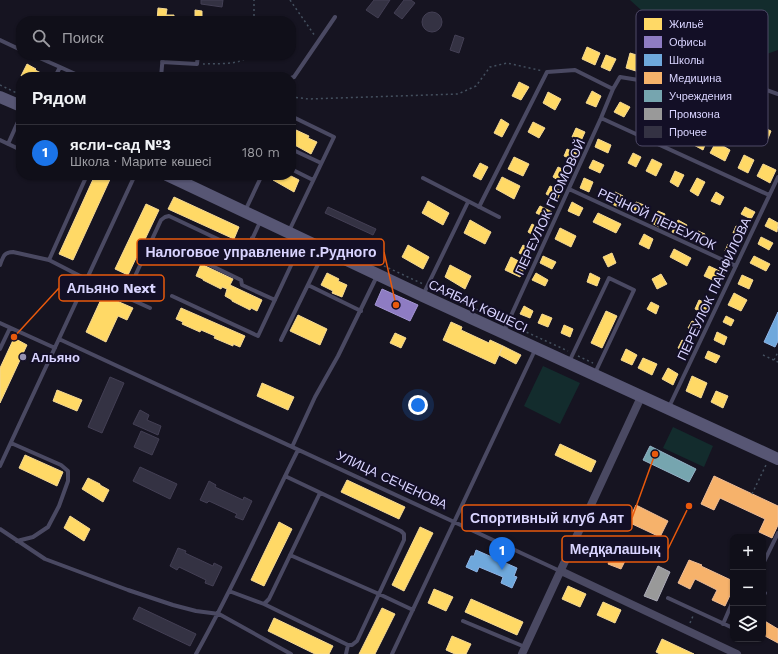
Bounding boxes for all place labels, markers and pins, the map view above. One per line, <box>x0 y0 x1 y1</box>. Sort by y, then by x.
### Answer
callout: Налоговое управление г.Рудного <box>137 239 384 265</box>
callout: Альяно Next <box>59 275 164 301</box>
place label: Альяно <box>31 350 80 365</box>
marker: Альяно <box>18 352 28 362</box>
callout: Спортивный клуб Аят <box>462 505 632 531</box>
callout: Медқалашық <box>562 536 668 562</box>
pin: 1 <box>489 537 515 570</box>

